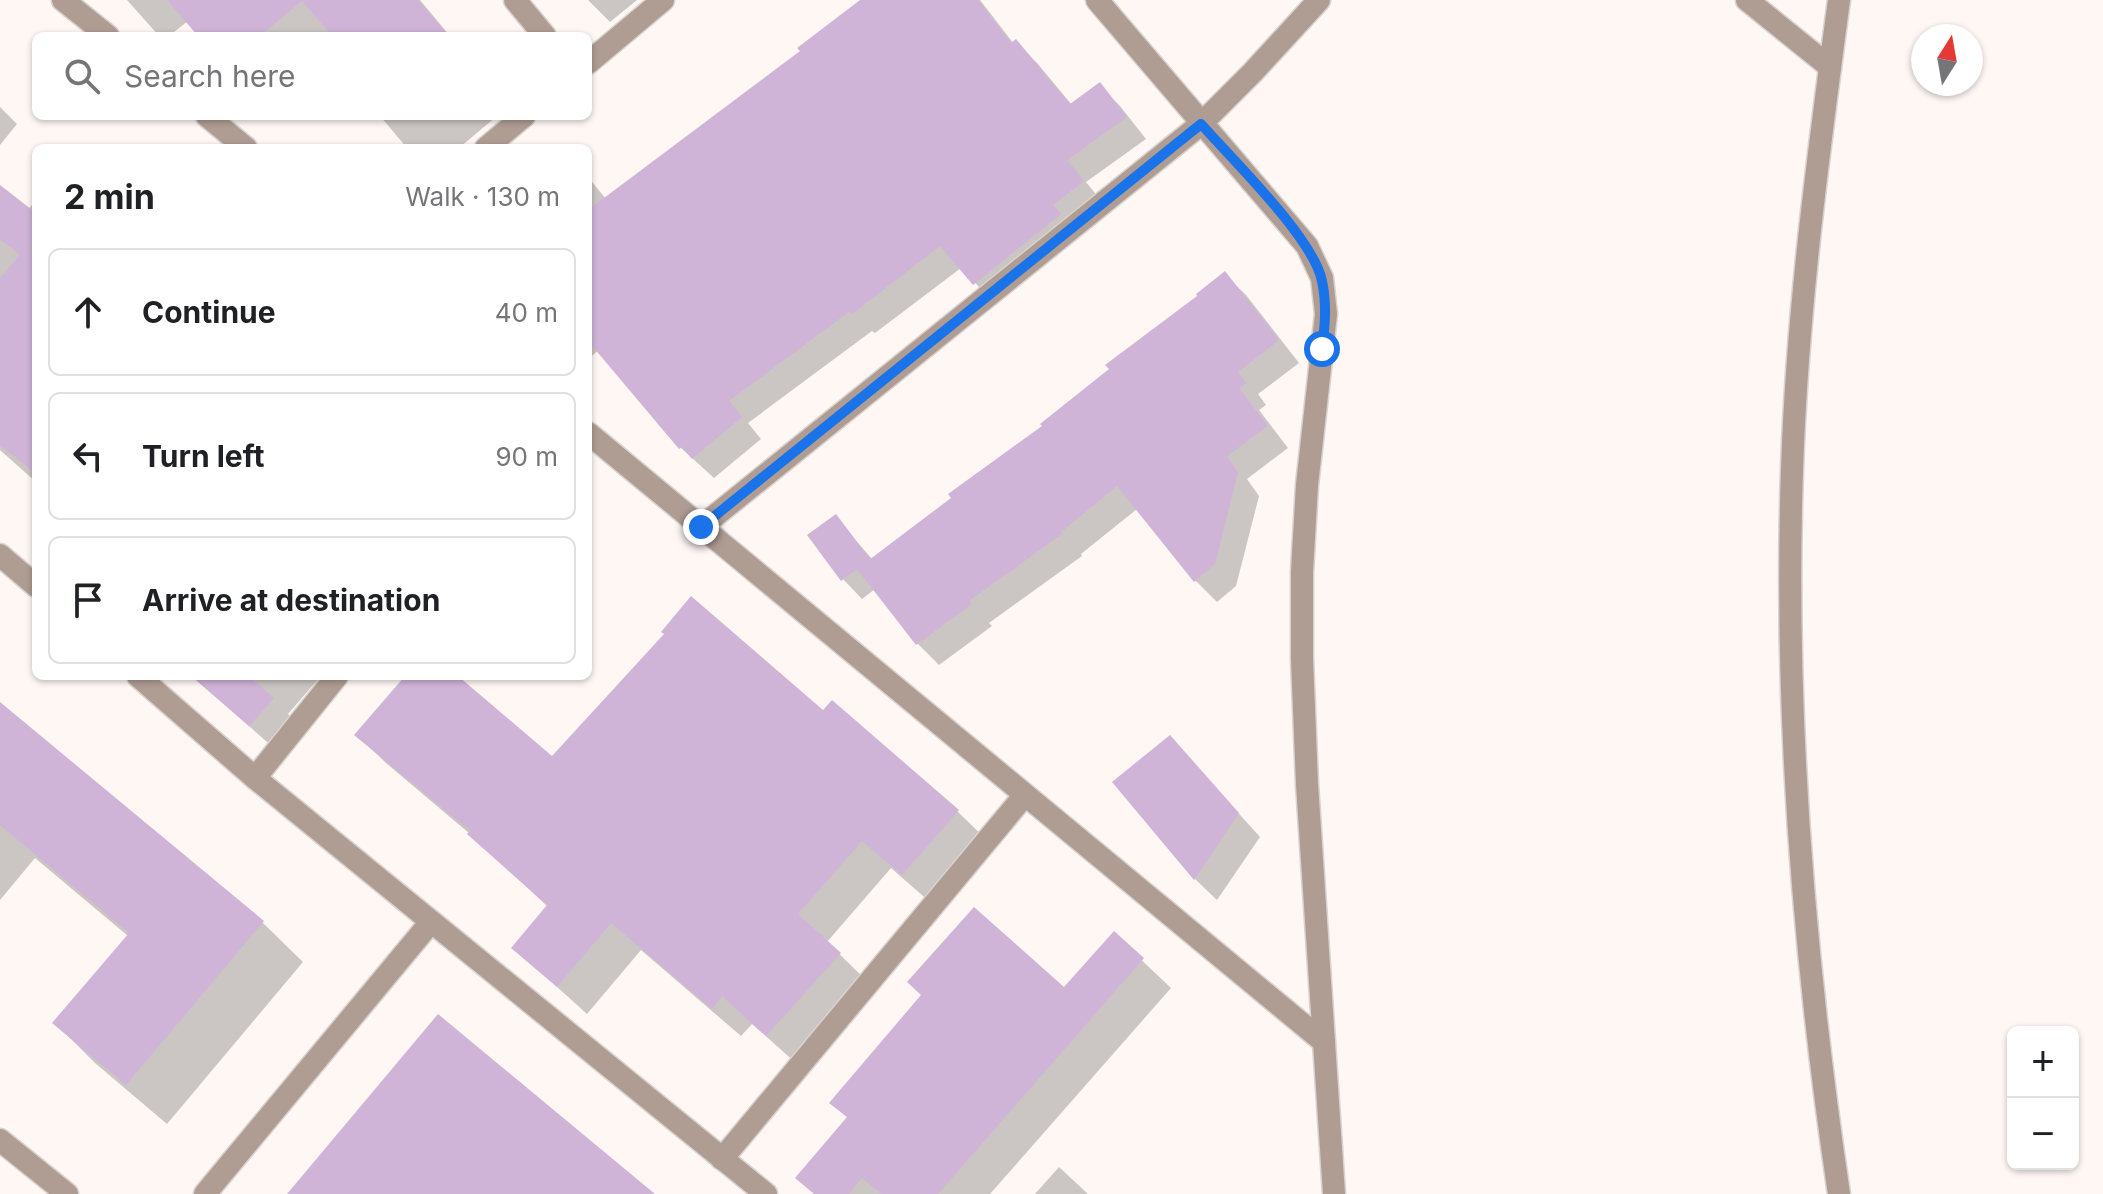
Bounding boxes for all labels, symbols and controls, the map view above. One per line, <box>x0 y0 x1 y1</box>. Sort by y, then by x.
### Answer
north arrow <box>1911 24 1983 96</box>
search box <box>32 32 592 120</box>
icon: search <box>60 54 104 98</box>
text: Search here <box>124 58 296 94</box>
text: 2 min <box>64 176 155 217</box>
text: Walk · 130 m <box>405 181 560 212</box>
icon: ahead <box>66 290 110 334</box>
text: Continue <box>142 294 276 330</box>
text: 40 m <box>495 297 558 328</box>
route start <box>1304 331 1340 367</box>
icon: left <box>66 434 110 478</box>
text: Turn left <box>142 438 264 474</box>
text: 90 m <box>495 441 558 472</box>
route end <box>683 509 719 545</box>
icon: arrive <box>66 578 110 622</box>
text: Arrive at destination <box>142 582 440 618</box>
map controls <box>2007 1026 2079 1170</box>
button: + <box>2007 1026 2079 1098</box>
button: − <box>2007 1098 2079 1170</box>

